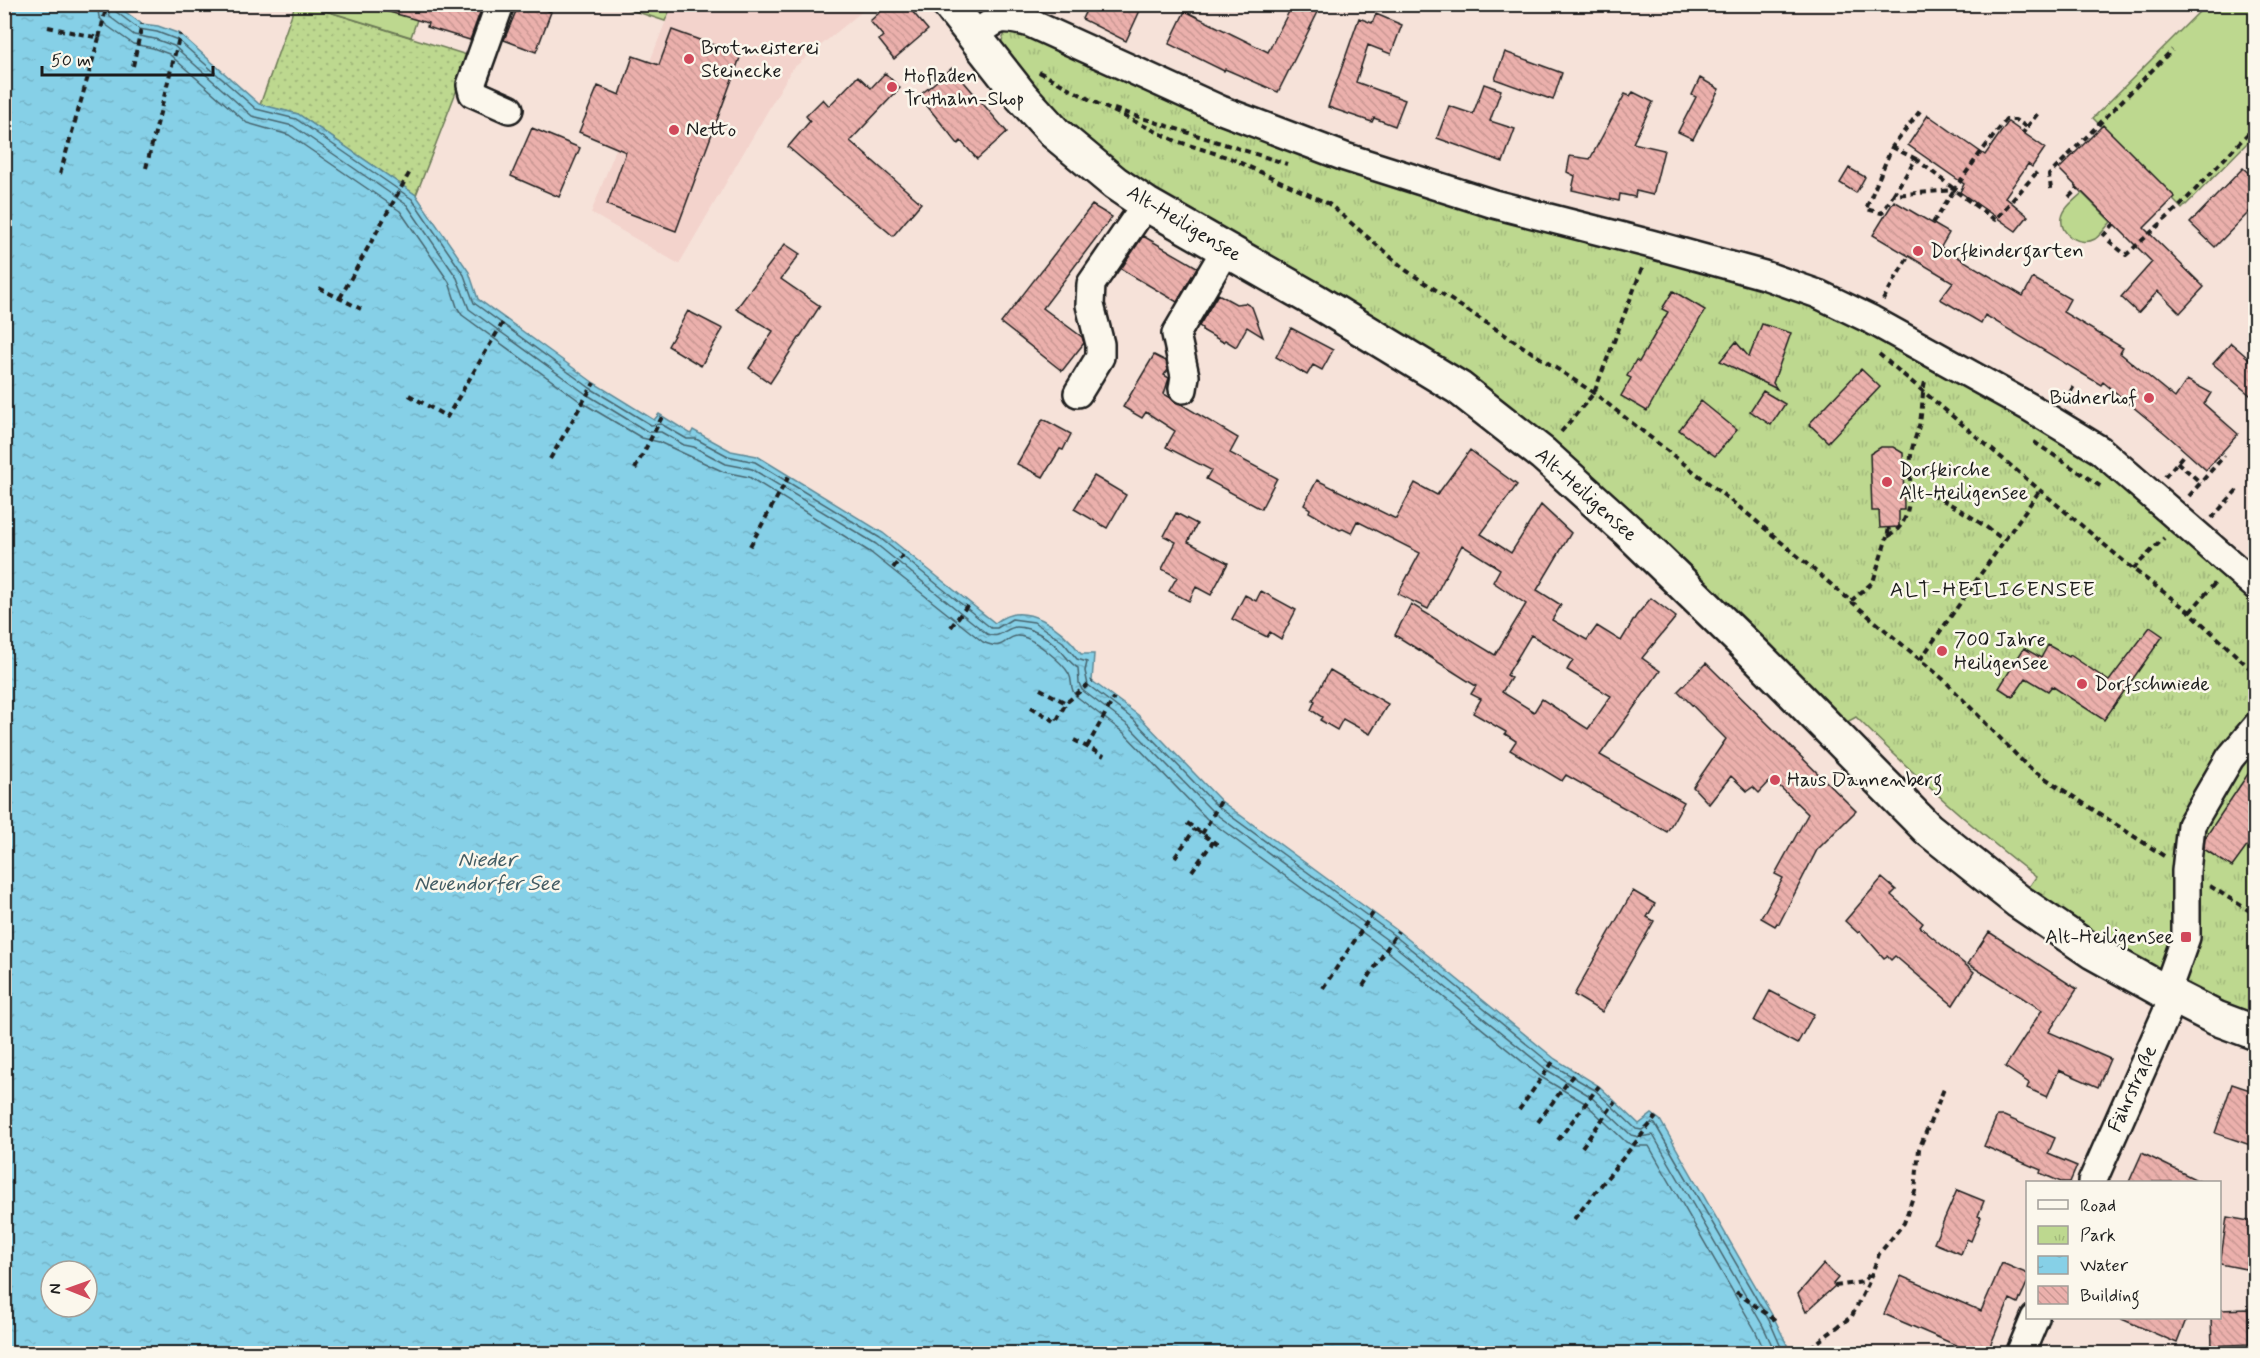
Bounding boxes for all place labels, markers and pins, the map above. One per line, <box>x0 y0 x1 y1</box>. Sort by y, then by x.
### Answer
place label: Brotmeisterei Steinecke <box>701 35 819 85</box>
marker: Brotmeisterei Steinecke <box>682 52 696 66</box>
place label: Hofladen Truthahn-Shop <box>904 63 1024 113</box>
marker: Hofladen Truthahn-Shop <box>885 80 899 94</box>
place label: Netto <box>686 117 736 144</box>
marker: Netto <box>667 123 681 137</box>
place label: Dorfkindergarten <box>1930 238 2084 267</box>
marker: Dorfkindergarten <box>1911 244 1925 258</box>
place label: Büdnerhof <box>2050 385 2137 412</box>
marker: Büdnerhof <box>2142 391 2156 405</box>
place label: Dorfkirche Alt-Heiligensee <box>1899 457 2028 507</box>
marker: Dorfkirche Alt-Heiligensee <box>1880 475 1894 489</box>
place label: 700 Jahre Heiligensee <box>1954 627 2049 677</box>
marker: 700 Jahre Heiligensee <box>1935 644 1949 658</box>
place label: Dorfschmiede <box>2094 671 2210 698</box>
marker: Dorfschmiede <box>2075 677 2089 691</box>
place label: Haus Dannenberg <box>1787 767 1942 796</box>
marker: Haus Dannenberg <box>1768 773 1782 787</box>
place label: Alt-Heiligensee <box>2045 924 2174 951</box>
marker: Alt-Heiligensee <box>2179 930 2193 944</box>

